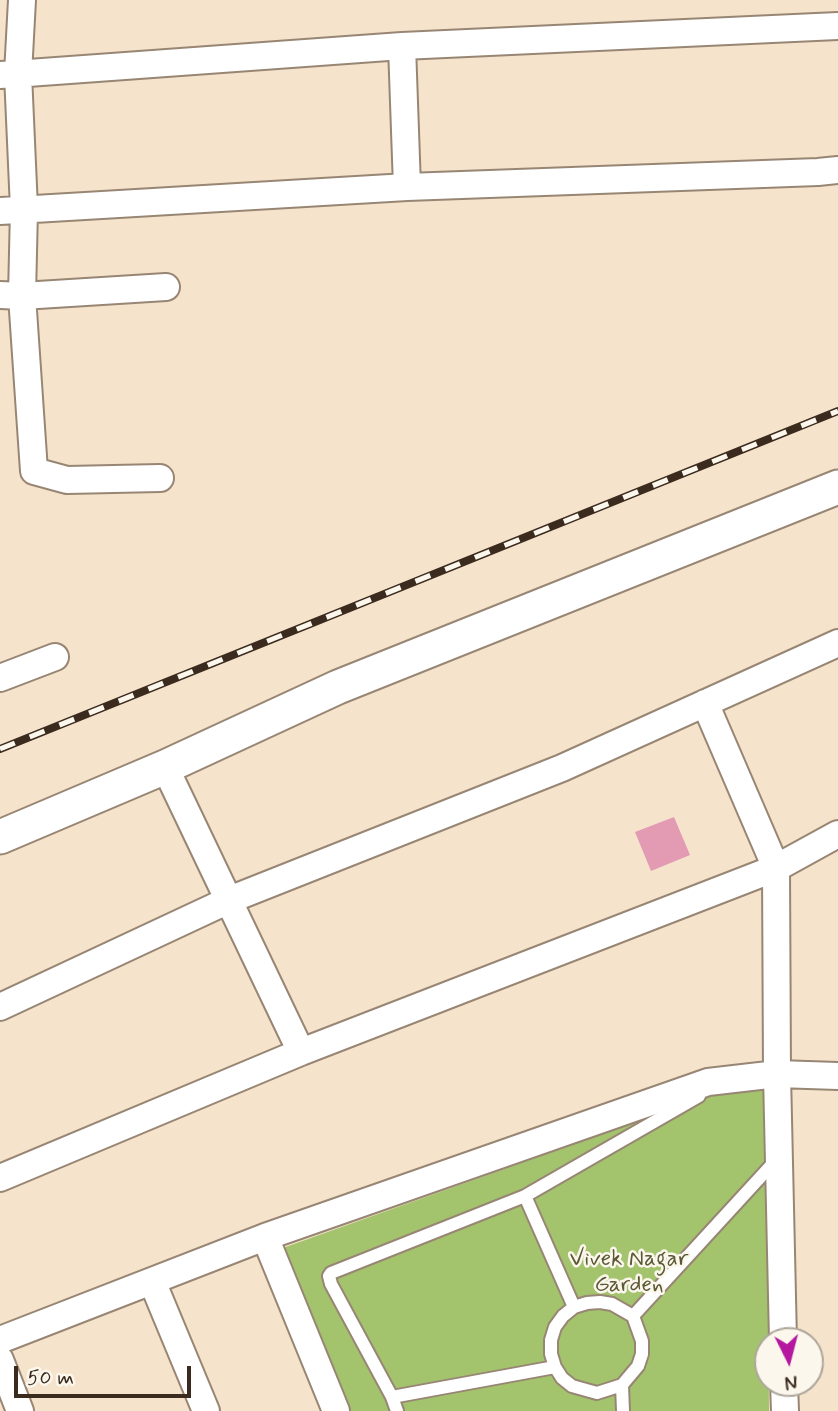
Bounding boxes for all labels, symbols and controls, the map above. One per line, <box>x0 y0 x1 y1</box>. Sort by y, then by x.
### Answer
park label: Vivek Nagar Garden <box>569 1246 689 1300</box>
north arrow <box>754 1327 824 1397</box>
scale bar <box>18 1352 194 1396</box>
text: 50 m <box>27 1364 74 1392</box>
text: N <box>783 1368 799 1394</box>

